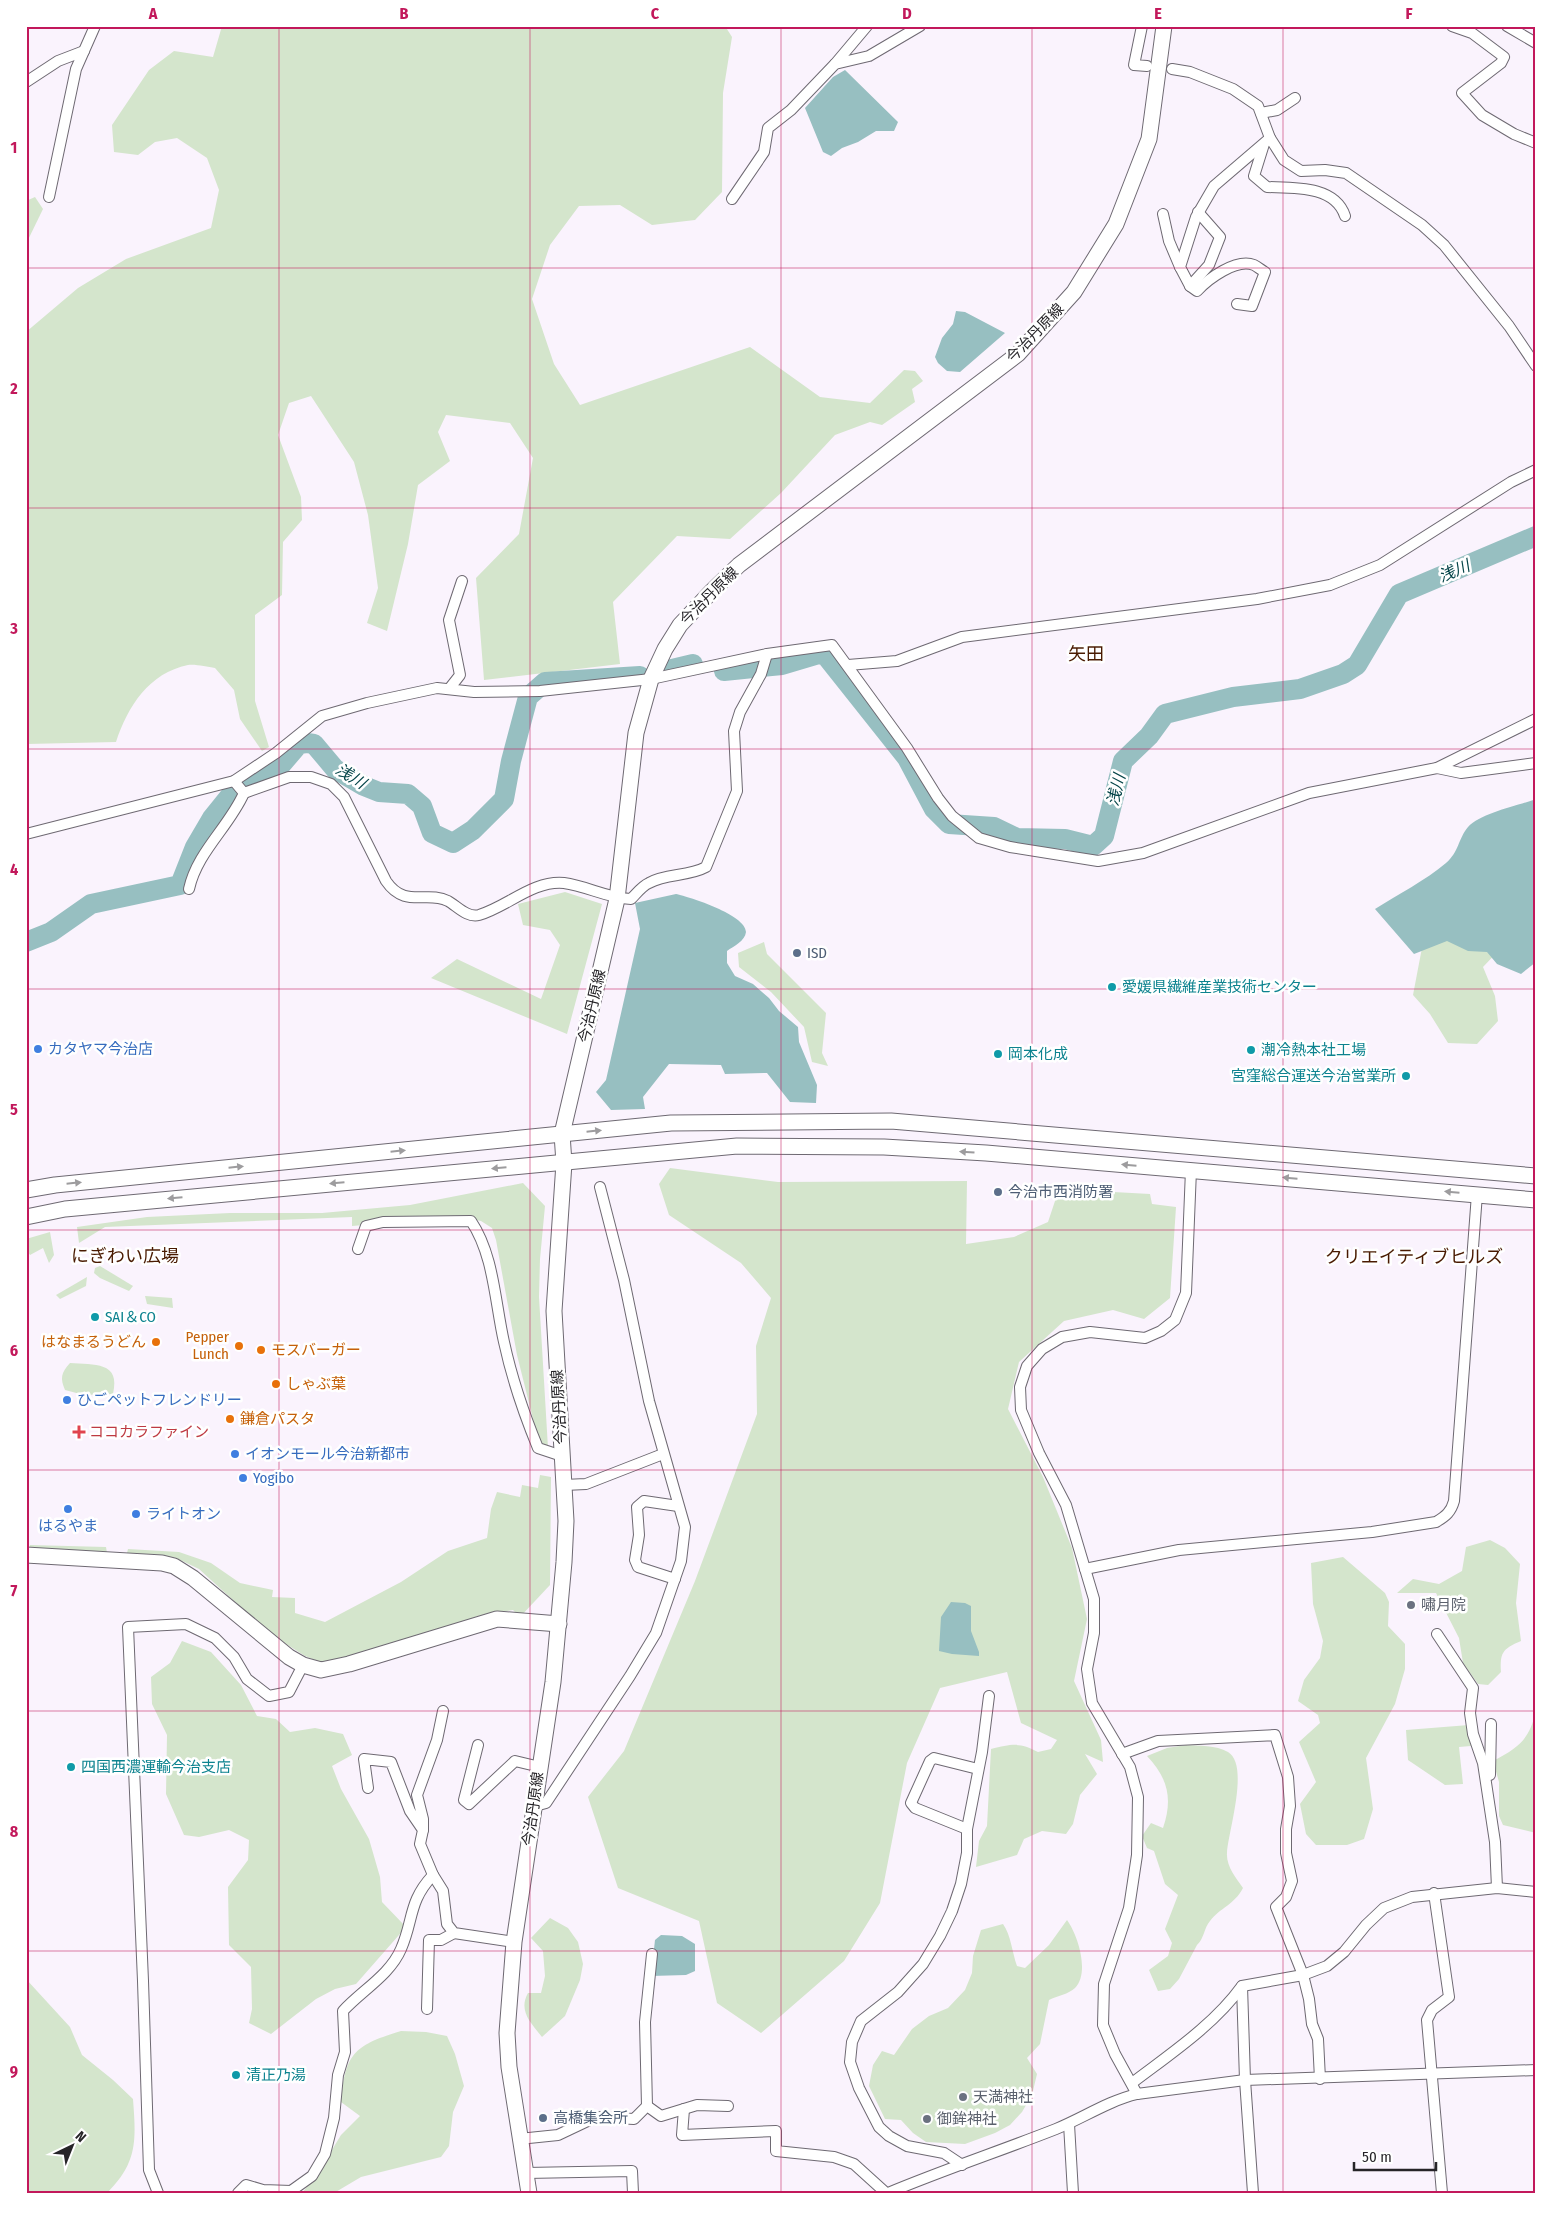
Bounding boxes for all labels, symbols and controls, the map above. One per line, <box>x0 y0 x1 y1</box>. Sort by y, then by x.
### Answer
text: A <box>148 4 158 23</box>
text: B <box>400 4 409 23</box>
text: C <box>651 4 660 23</box>
text: D <box>902 4 912 23</box>
text: E <box>1154 4 1162 23</box>
text: F <box>1405 4 1413 23</box>
text: 1 <box>11 138 17 157</box>
street label: 今治丹原線 <box>1002 300 1068 366</box>
text: 2 <box>9 379 18 398</box>
water label: 浅川 <box>1436 555 1474 586</box>
street label: 今治丹原線 <box>676 563 742 629</box>
text: 3 <box>9 619 18 638</box>
district label: 矢田 <box>1068 643 1104 665</box>
water label: 浅川 <box>332 759 371 794</box>
water label: 浅川 <box>1103 770 1130 808</box>
text: 4 <box>10 860 18 879</box>
place label: ISD <box>807 944 827 962</box>
marker: ISD <box>791 947 803 959</box>
street label: 今治丹原線 <box>575 967 609 1045</box>
place label: 愛媛県繊維産業技術センター <box>1122 978 1317 996</box>
marker: 愛媛県繊維産業技術センター <box>1106 981 1118 993</box>
place label: カタヤマ今治店 <box>48 1040 153 1058</box>
place label: 潮冷熱本社工場 <box>1261 1041 1366 1059</box>
marker: カタヤマ今治店 <box>32 1043 44 1055</box>
marker: 潮冷熱本社工場 <box>1245 1044 1257 1056</box>
place label: 岡本化成 <box>1008 1045 1068 1063</box>
marker: 岡本化成 <box>992 1048 1004 1060</box>
place label: 宮窪総合運送今治営業所 <box>1231 1067 1396 1085</box>
marker: 宮窪総合運送今治営業所 <box>1400 1070 1412 1082</box>
text: 5 <box>10 1100 18 1119</box>
one-way arrow <box>587 1127 603 1135</box>
one-way arrow <box>390 1147 406 1155</box>
one-way arrow <box>958 1148 974 1156</box>
one-way arrow <box>1120 1161 1136 1169</box>
one-way arrow <box>228 1163 244 1171</box>
one-way arrow <box>491 1164 507 1172</box>
one-way arrow <box>1282 1173 1298 1181</box>
one-way arrow <box>67 1179 83 1187</box>
one-way arrow <box>329 1179 345 1187</box>
place label: 今治市西消防署 <box>1008 1183 1113 1201</box>
marker: 今治市西消防署 <box>992 1186 1004 1198</box>
one-way arrow <box>1444 1188 1460 1196</box>
one-way arrow <box>167 1194 183 1202</box>
district label: にぎわい広場 <box>71 1245 179 1267</box>
district label: クリエイティブヒルズ <box>1325 1246 1503 1268</box>
place label: SAI＆CO <box>105 1308 156 1326</box>
marker: SAI＆CO <box>89 1311 101 1323</box>
place label: Pepper Lunch <box>186 1328 230 1363</box>
place label: はなまるうどん <box>41 1333 146 1351</box>
marker: はなまるうどん <box>150 1336 162 1348</box>
marker: Pepper Lunch <box>233 1340 245 1352</box>
text: 6 <box>10 1341 18 1360</box>
place label: モスバーガー <box>271 1341 361 1359</box>
marker: モスバーガー <box>255 1344 267 1356</box>
street label: 今治丹原線 <box>548 1369 570 1445</box>
place label: しゃぶ葉 <box>286 1375 346 1393</box>
marker: しゃぶ葉 <box>270 1378 282 1390</box>
place label: ひごペットフレンドリー <box>77 1391 242 1409</box>
marker: ひごペットフレンドリー <box>61 1394 73 1406</box>
place label: 鎌倉パスタ <box>240 1410 315 1428</box>
marker: 鎌倉パスタ <box>224 1413 236 1425</box>
place label: ココカラファイン <box>89 1423 209 1441</box>
marker: ココカラファイン <box>73 1426 85 1438</box>
place label: イオンモール今治新都市 <box>245 1445 410 1463</box>
marker: イオンモール今治新都市 <box>229 1448 241 1460</box>
place label: Yogibo <box>253 1469 294 1487</box>
marker: Yogibo <box>237 1472 249 1484</box>
marker: はるやま <box>62 1503 74 1515</box>
place label: ライトオン <box>146 1505 221 1523</box>
marker: ライトオン <box>130 1508 142 1520</box>
place label: はるやま <box>38 1517 98 1535</box>
text: 7 <box>11 1581 18 1600</box>
place label: 嘯月院 <box>1421 1596 1466 1614</box>
marker: 嘯月院 <box>1405 1599 1417 1611</box>
place label: 四国西濃運輸今治支店 <box>81 1758 231 1776</box>
marker: 四国西濃運輸今治支店 <box>65 1761 77 1773</box>
street label: 今治丹原線 <box>519 1771 547 1847</box>
text: 8 <box>10 1822 19 1841</box>
text: 9 <box>10 2062 18 2081</box>
place label: 清正乃湯 <box>246 2066 306 2084</box>
marker: 清正乃湯 <box>230 2069 242 2081</box>
place label: 天満神社 <box>973 2088 1033 2106</box>
marker: 天満神社 <box>957 2091 969 2103</box>
place label: 高橋集会所 <box>553 2109 628 2127</box>
place label: 御鉾神社 <box>937 2110 997 2128</box>
marker: 高橋集会所 <box>537 2112 549 2124</box>
marker: 御鉾神社 <box>921 2113 933 2125</box>
north arrow <box>48 2122 98 2172</box>
text: N <box>72 2128 89 2146</box>
scale bar <box>1354 2139 1437 2171</box>
text: 50 m <box>1362 2148 1392 2166</box>

